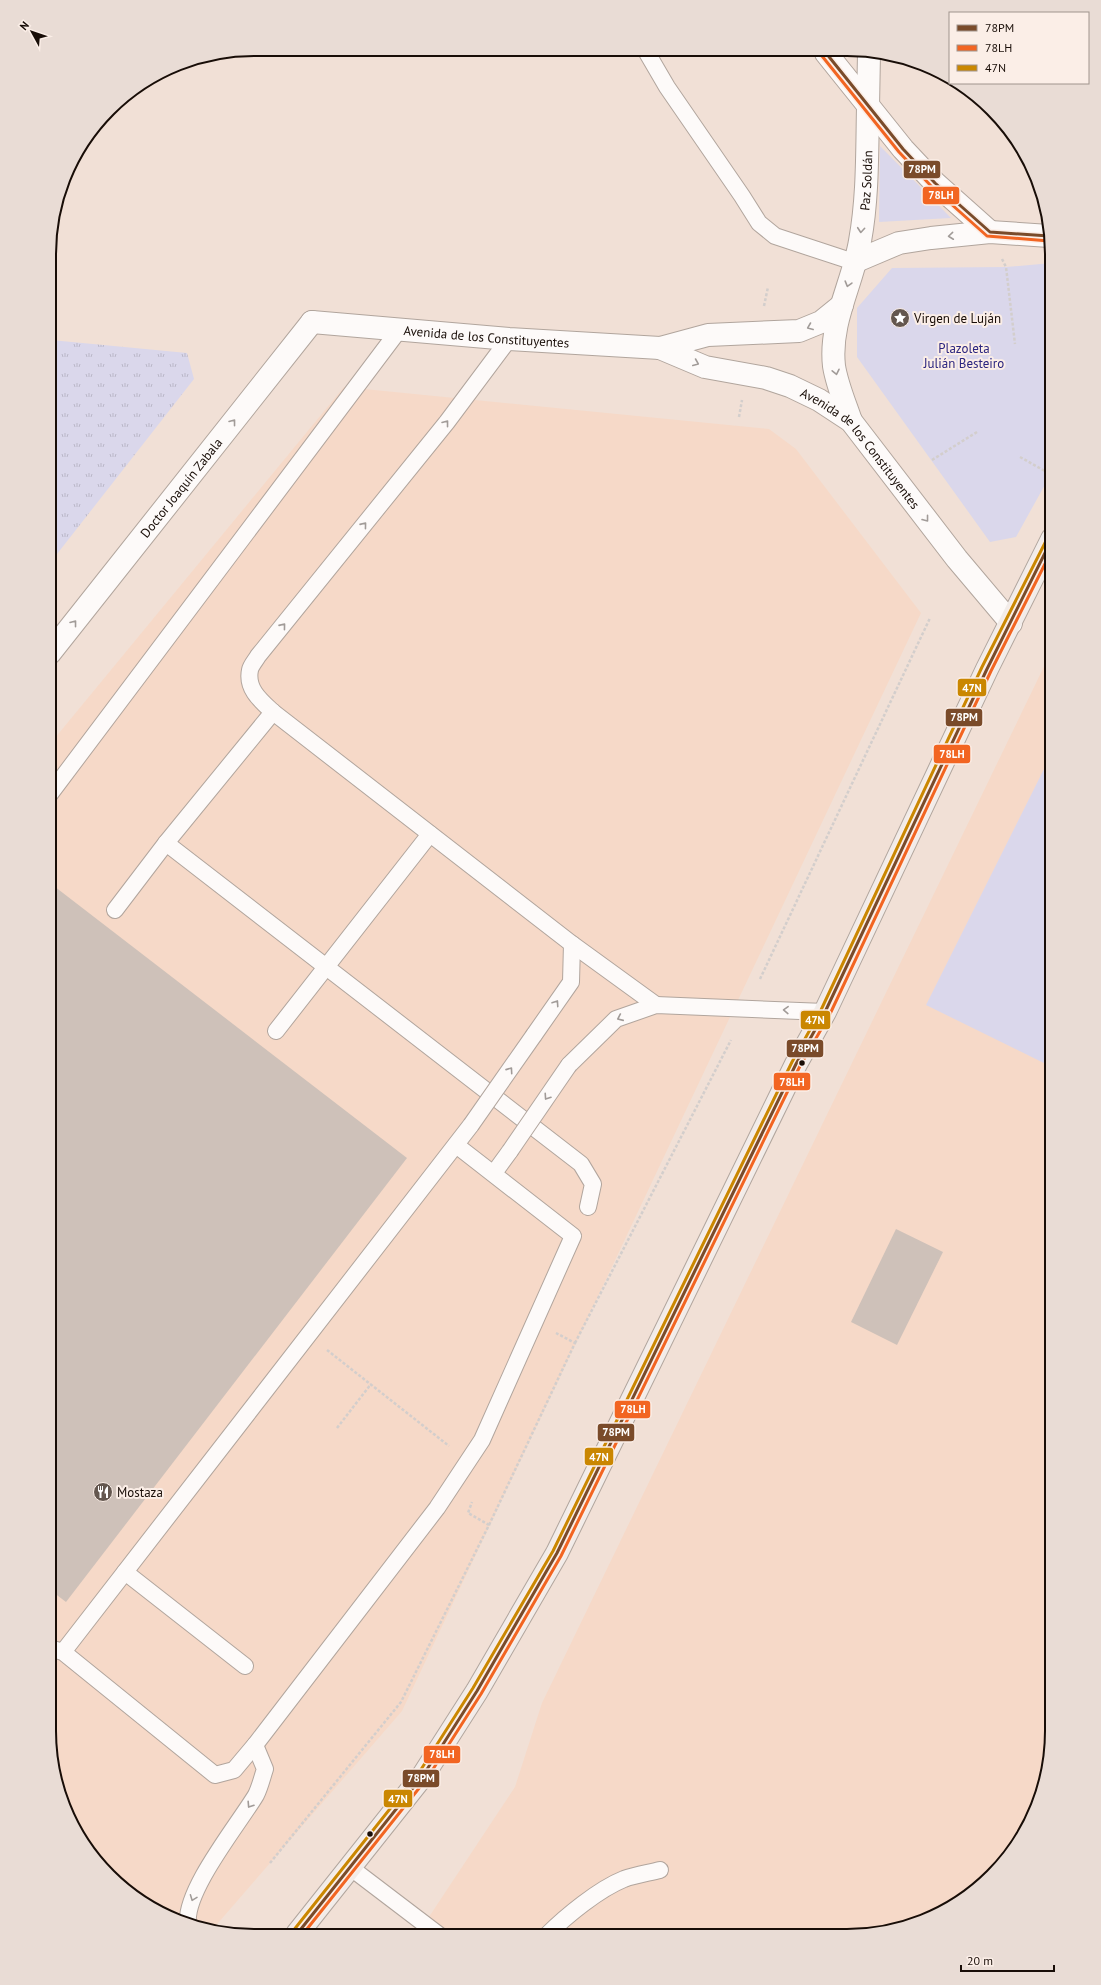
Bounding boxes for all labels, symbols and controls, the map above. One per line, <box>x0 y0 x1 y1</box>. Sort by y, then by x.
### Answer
north arrow <box>12 12 52 52</box>
legend <box>949 12 1089 84</box>
text: N <box>17 18 32 33</box>
text: 78PM <box>985 20 1014 35</box>
text: 78LH <box>985 40 1012 55</box>
text: 47N <box>985 60 1006 75</box>
street label: Paz Soldán <box>856 150 876 211</box>
line badge: 78PM <box>903 160 941 179</box>
text: 78PM <box>908 162 936 176</box>
line badge: 78LH <box>922 186 960 205</box>
text: 78LH <box>928 188 954 202</box>
one-way arrow <box>857 227 866 233</box>
one-way arrow <box>948 231 954 240</box>
one-way arrow <box>844 280 853 287</box>
place icon: Virgen de Luján <box>889 307 911 329</box>
place label: Virgen de Luján <box>913 310 1001 327</box>
street label: Avenida de los Constituyentes <box>403 321 570 351</box>
one-way arrow <box>806 322 813 330</box>
park label: Plazoleta Julián Besteiro <box>923 340 1004 372</box>
one-way arrow <box>692 358 699 366</box>
one-way arrow <box>831 368 839 375</box>
street label: Avenida de los Constituyentes <box>798 384 924 512</box>
one-way arrow <box>229 419 236 426</box>
one-way arrow <box>441 421 448 428</box>
street label: Doctor Joaquín Zabala <box>136 434 226 541</box>
one-way arrow <box>921 514 928 521</box>
one-way arrow <box>360 522 367 529</box>
one-way arrow <box>70 620 77 627</box>
one-way arrow <box>278 623 285 630</box>
line badge: 47N <box>957 678 987 697</box>
text: 47N <box>962 681 982 695</box>
line badge: 78PM <box>945 708 983 727</box>
text: 78PM <box>950 710 978 724</box>
line badge: 78LH <box>933 744 971 764</box>
text: 78LH <box>939 747 965 761</box>
one-way arrow <box>551 1000 559 1007</box>
one-way arrow <box>783 1006 789 1015</box>
line badge: 47N <box>800 1010 831 1030</box>
one-way arrow <box>616 1013 624 1021</box>
text: 47N <box>805 1013 825 1027</box>
line badge: 78PM <box>786 1039 824 1058</box>
text: 78PM <box>791 1041 819 1055</box>
unlabelled marker <box>797 1058 807 1068</box>
one-way arrow <box>505 1067 512 1074</box>
line badge: 78LH <box>773 1072 811 1091</box>
text: 78LH <box>779 1075 805 1089</box>
one-way arrow <box>545 1092 552 1099</box>
line badge: 78LH <box>614 1400 651 1419</box>
text: 78LH <box>620 1402 646 1416</box>
line badge: 78PM <box>597 1423 635 1442</box>
text: 78PM <box>602 1425 630 1439</box>
line badge: 47N <box>584 1447 614 1466</box>
text: 47N <box>589 1450 609 1464</box>
restaurant icon: Mostaza <box>92 1481 114 1503</box>
place label: Mostaza <box>117 1484 163 1501</box>
line badge: 78LH <box>423 1745 461 1764</box>
text: 78LH <box>429 1747 455 1761</box>
line badge: 78PM <box>402 1769 440 1788</box>
text: 78PM <box>407 1771 435 1785</box>
line badge: 47N <box>383 1789 413 1808</box>
text: 47N <box>388 1792 408 1806</box>
one-way arrow <box>247 1800 254 1807</box>
unlabelled marker <box>365 1829 375 1839</box>
one-way arrow <box>189 1895 197 1902</box>
scale bar <box>961 1947 1054 1973</box>
text: 20 m <box>967 1953 993 1968</box>

